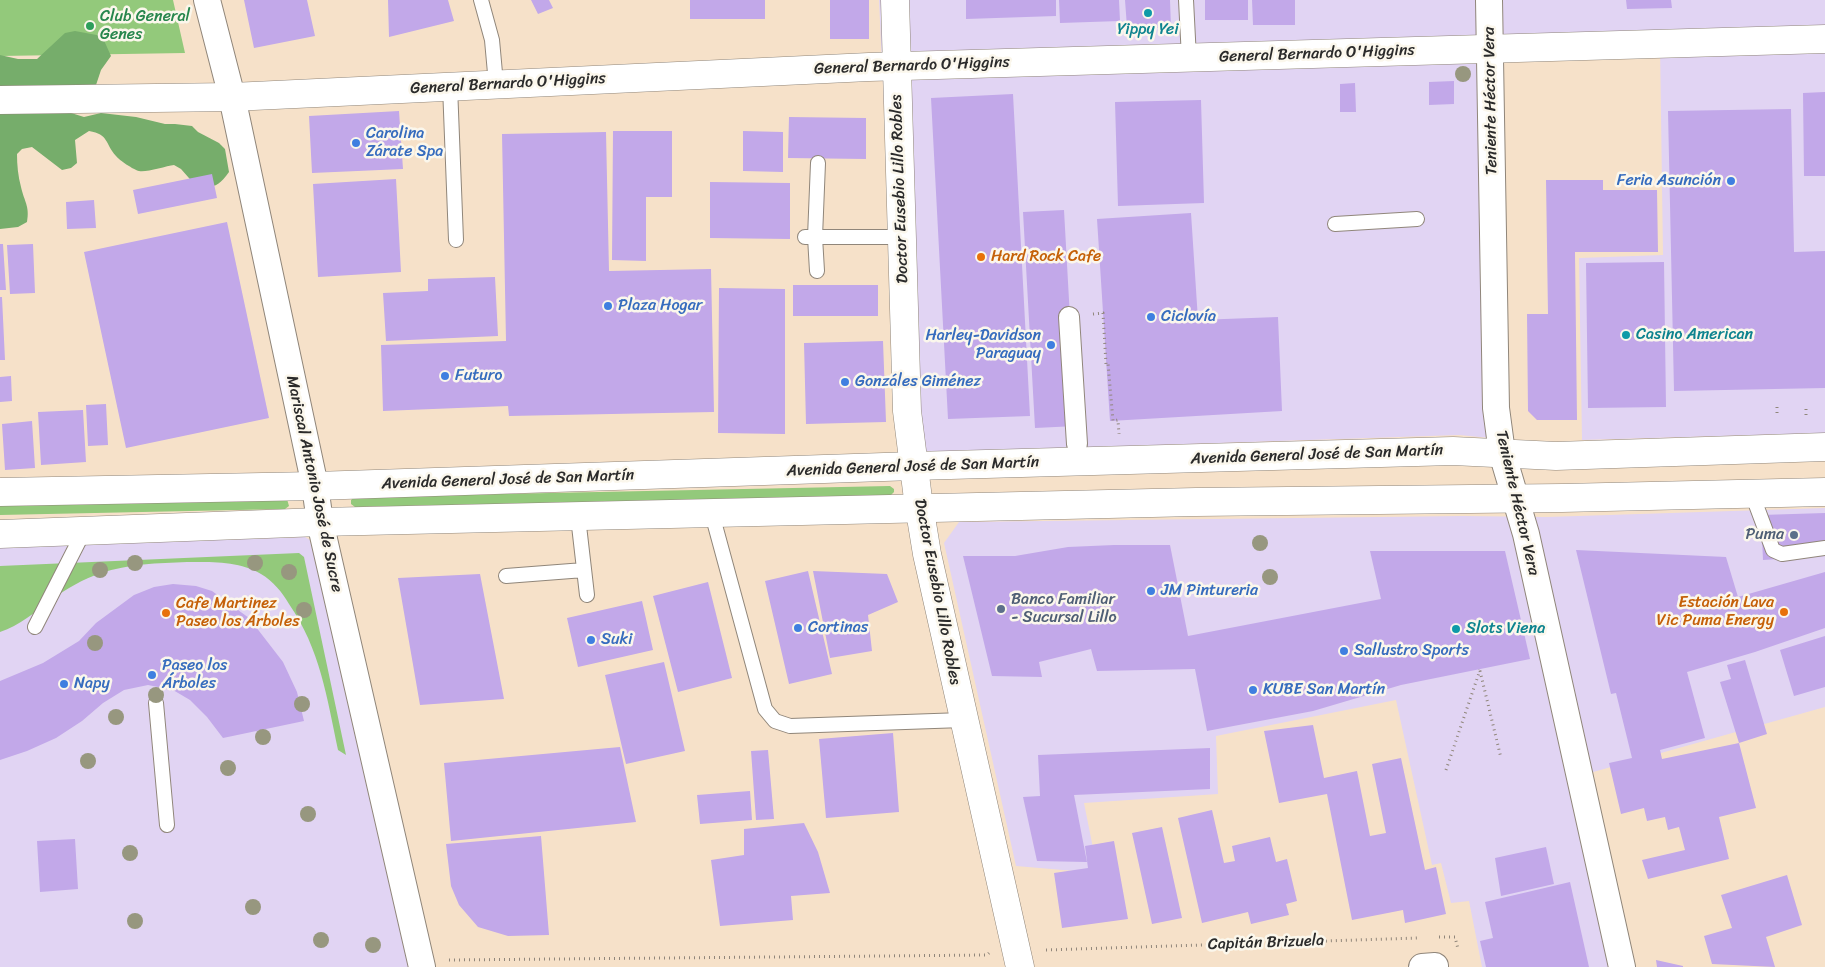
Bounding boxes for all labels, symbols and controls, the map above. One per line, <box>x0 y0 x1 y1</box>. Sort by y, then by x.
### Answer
place label: Club General Genes <box>100 7 190 45</box>
marker: Yippy Yei <box>1142 7 1154 19</box>
marker: Club General Genes <box>84 20 96 32</box>
place label: Yippy Yei <box>1117 20 1179 40</box>
street label: Teniente Héctor Vera <box>1480 27 1502 175</box>
street label: General Bernardo O'Higgins <box>1219 41 1415 67</box>
street label: General Bernardo O'Higgins <box>814 53 1010 79</box>
street label: General Bernardo O'Higgins <box>410 69 606 99</box>
street label: Doctor Eusebio Lillo Robles <box>887 94 913 284</box>
place label: Carolina Zárate Spa <box>366 124 443 162</box>
marker: Carolina Zárate Spa <box>350 137 362 149</box>
place label: Feria Asunción <box>1617 171 1721 191</box>
marker: Feria Asunción <box>1725 175 1737 187</box>
place label: Hard Rock Cafe <box>991 247 1101 267</box>
marker: Hard Rock Cafe <box>975 251 987 263</box>
place label: Plaza Hogar <box>618 296 702 316</box>
marker: Plaza Hogar <box>602 300 614 312</box>
place label: Ciclovía <box>1161 307 1216 327</box>
marker: Ciclovía <box>1145 311 1157 323</box>
place label: Casino American <box>1636 325 1753 345</box>
place label: Harley-Davidson Paraguay <box>925 326 1041 364</box>
marker: Casino American <box>1620 329 1632 341</box>
marker: Harley-Davidson Paraguay <box>1045 339 1057 351</box>
place label: Futuro <box>455 366 502 386</box>
marker: Futuro <box>439 370 451 382</box>
place label: Gonzáles Giménez <box>855 372 981 392</box>
street label: Mariscal Antonio José de Sucre <box>282 374 346 594</box>
marker: Gonzáles Giménez <box>839 376 851 388</box>
street label: Teniente Héctor Vera <box>1491 429 1543 577</box>
street label: Avenida General José de San Martín <box>1190 441 1444 469</box>
street label: Avenida General José de San Martín <box>786 453 1040 481</box>
street label: Avenida General José de San Martín <box>381 466 635 494</box>
street label: Doctor Eusebio Lillo Robles <box>910 497 964 687</box>
place label: Puma <box>1745 525 1784 545</box>
marker: Puma <box>1788 529 1800 541</box>
place label: JM Pintureria <box>1161 581 1258 601</box>
marker: JM Pintureria <box>1145 585 1157 597</box>
place label: Banco Familiar - Sucursal Lillo <box>1011 590 1117 628</box>
place label: Estación Lava Vic Puma Energy <box>1656 593 1774 631</box>
place label: Cafe Martinez Paseo los Árboles <box>176 594 299 632</box>
marker: Banco Familiar - Sucursal Lillo <box>995 603 1007 615</box>
marker: Estación Lava Vic Puma Energy <box>1778 606 1790 618</box>
marker: Cafe Martinez Paseo los Árboles <box>160 607 172 619</box>
place label: Cortinas <box>808 618 868 638</box>
place label: Slots Viena <box>1466 619 1545 639</box>
marker: Cortinas <box>792 622 804 634</box>
marker: Slots Viena <box>1450 623 1462 635</box>
place label: Suki <box>601 630 633 650</box>
marker: Suki <box>585 634 597 646</box>
place label: Sallustro Sports <box>1354 641 1469 661</box>
marker: Sallustro Sports <box>1338 645 1350 657</box>
place label: Paseo los Árboles <box>162 656 227 694</box>
marker: Paseo los Árboles <box>146 669 158 681</box>
place label: Napy <box>74 674 110 694</box>
marker: Napy <box>58 678 70 690</box>
place label: KUBE San Martín <box>1263 680 1385 700</box>
marker: KUBE San Martín <box>1247 684 1259 696</box>
street label: Capitán Brizuela <box>1208 931 1324 955</box>

